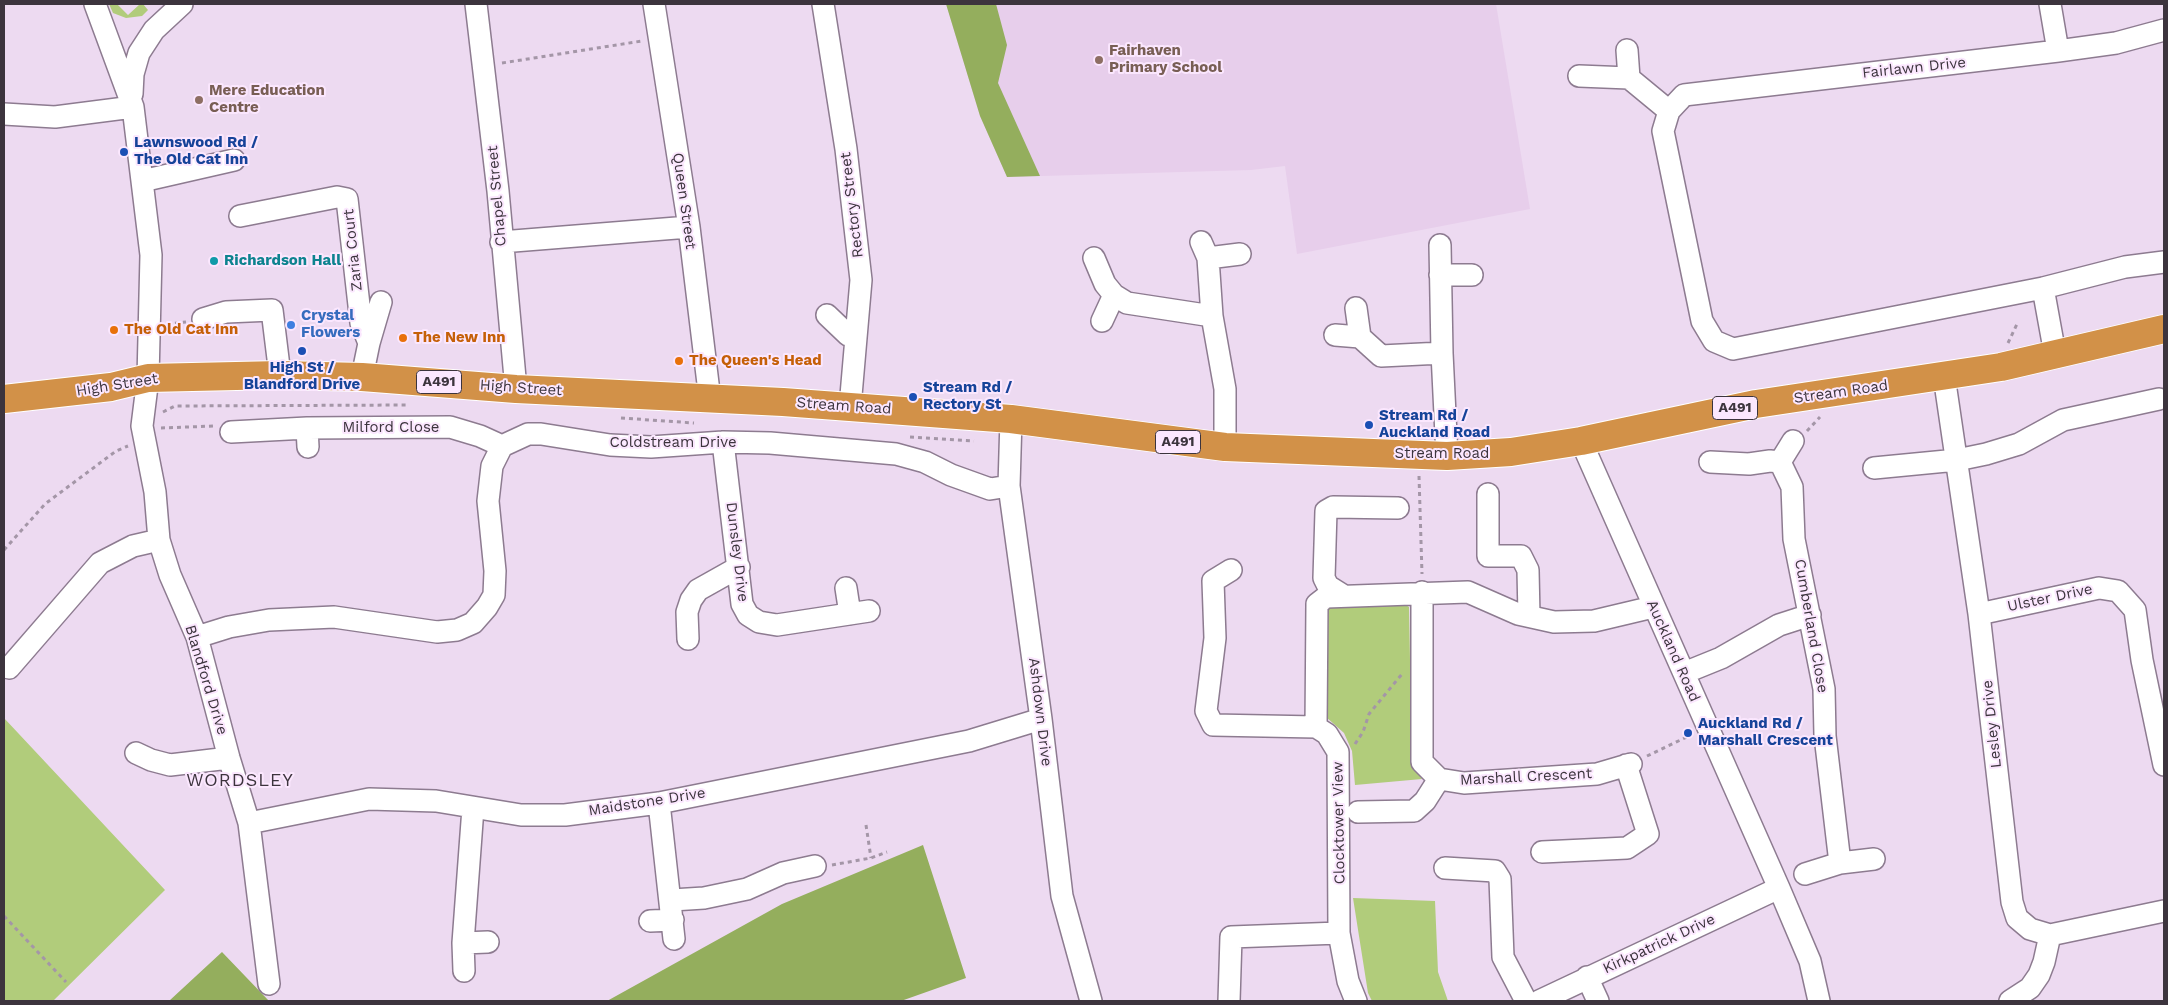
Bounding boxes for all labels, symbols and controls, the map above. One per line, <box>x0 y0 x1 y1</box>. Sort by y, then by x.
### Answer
place label: Fairhaven Primary School <box>1109 42 1222 77</box>
marker: Fairhaven Primary School <box>1093 54 1105 66</box>
street label: Fairlawn Drive <box>1861 54 1967 82</box>
place label: Mere Education Centre <box>209 82 325 117</box>
marker: Mere Education Centre <box>193 94 205 106</box>
place label: Lawnswood Rd / The Old Cat Inn <box>134 134 258 169</box>
street label: Chapel Street <box>484 145 510 247</box>
marker: Lawnswood Rd / The Old Cat Inn <box>118 146 130 158</box>
street label: Rectory Street <box>837 151 867 259</box>
street label: Queen Street <box>668 152 700 250</box>
street label: Zaria Court <box>340 208 366 292</box>
place label: Richardson Hall <box>224 252 341 270</box>
marker: Richardson Hall <box>208 255 220 267</box>
place label: Crystal Flowers <box>301 307 360 342</box>
marker: Crystal Flowers <box>285 319 297 331</box>
place label: The Old Cat Inn <box>124 321 238 339</box>
marker: The Old Cat Inn <box>108 324 120 336</box>
place label: The New Inn <box>413 329 506 347</box>
marker: The New Inn <box>397 332 409 344</box>
marker: High St / Blandford Drive <box>296 345 308 357</box>
place label: The Queen's Head <box>689 352 822 370</box>
marker: The Queen's Head <box>673 355 685 367</box>
place label: High St / Blandford Drive <box>244 359 360 394</box>
street label: High Street <box>75 370 159 400</box>
road number: A491 <box>416 371 462 394</box>
street label: High Street <box>479 376 563 400</box>
street label: Stream Road <box>1793 376 1889 408</box>
place label: Stream Rd / Rectory St <box>923 379 1012 414</box>
marker: Stream Rd / Rectory St <box>907 391 919 403</box>
street label: Stream Road <box>796 394 892 418</box>
road number: A491 <box>1712 396 1758 419</box>
place label: Stream Rd / Auckland Road <box>1379 407 1490 442</box>
street label: Milford Close <box>343 419 439 437</box>
marker: Stream Rd / Auckland Road <box>1363 419 1375 431</box>
road number: A491 <box>1156 431 1200 454</box>
street label: Coldstream Drive <box>609 434 737 452</box>
street label: Stream Road <box>1395 445 1489 463</box>
street label: Dunsley Drive <box>722 501 752 603</box>
street label: Cumberland Close <box>1790 558 1832 694</box>
street label: Ulster Drive <box>2006 580 2094 616</box>
street label: Auckland Road <box>1643 597 1703 705</box>
street label: Blandford Drive <box>181 623 231 737</box>
street label: Ashdown Drive <box>1024 657 1056 767</box>
street label: Lesley Drive <box>1978 679 2006 769</box>
place label: Auckland Rd / Marshall Crescent <box>1698 715 1833 750</box>
marker: Auckland Rd / Marshall Crescent <box>1682 727 1694 739</box>
street label: Clocktower View <box>1329 761 1349 885</box>
street label: Marshall Crescent <box>1459 765 1593 789</box>
district label: WORDSLEY <box>185 770 295 792</box>
street label: Maidstone Drive <box>587 784 707 820</box>
street label: Kirkpatrick Drive <box>1600 910 1718 978</box>

